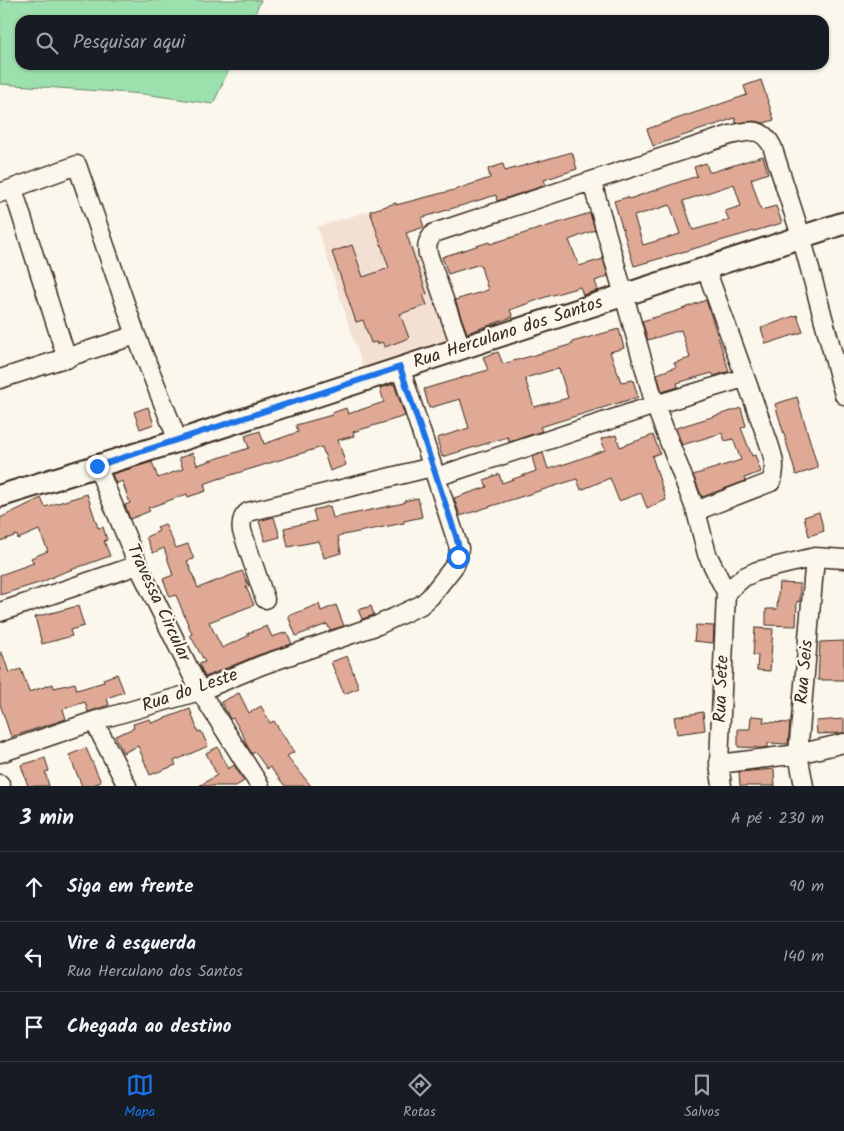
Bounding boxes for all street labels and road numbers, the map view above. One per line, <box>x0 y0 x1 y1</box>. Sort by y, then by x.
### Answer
street label: Rua Herculano dos Santos <box>409 289 607 377</box>
street label: Travessa Circular <box>118 539 198 668</box>
street label: Rua Seis <box>788 638 822 705</box>
street label: Rua Sete <box>706 655 738 723</box>
street label: Rua do Leste <box>138 661 242 721</box>

